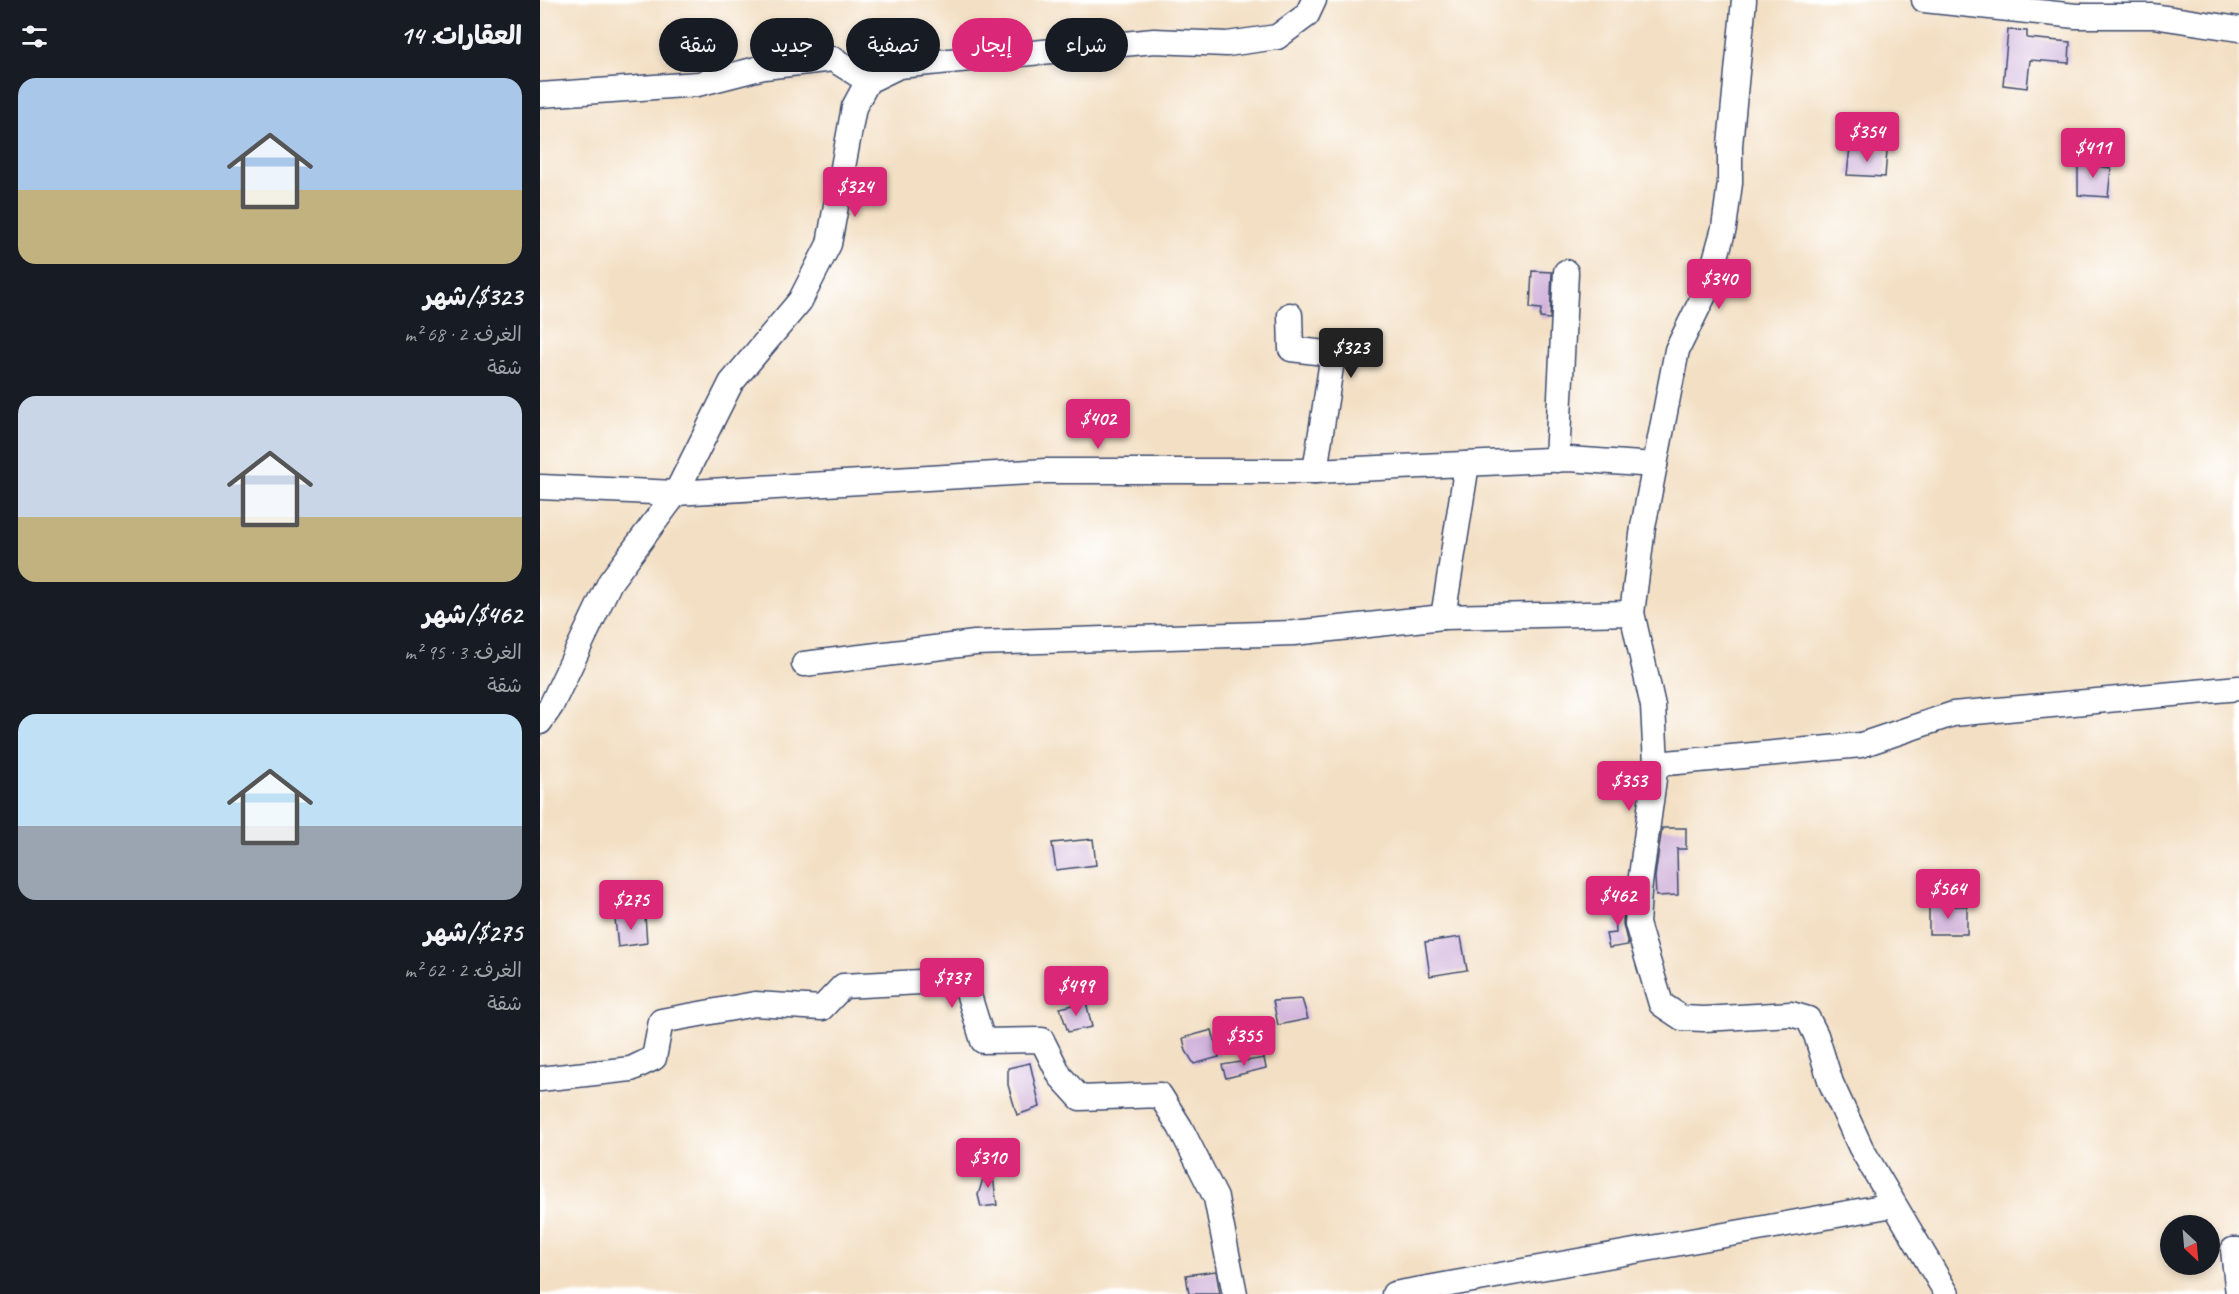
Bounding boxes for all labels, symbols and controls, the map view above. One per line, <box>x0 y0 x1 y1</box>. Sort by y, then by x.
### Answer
chip: شقة <box>659 18 738 72</box>
chip: جديد <box>750 18 834 72</box>
chip: تصفية <box>846 18 940 72</box>
chip: إيجار <box>952 18 1033 72</box>
chip: شراء <box>1045 18 1128 72</box>
text: العقارات: 14 <box>400 19 522 52</box>
icon: filters <box>18 20 51 53</box>
pin: $354 <box>1831 112 1903 163</box>
icon: home <box>216 117 324 225</box>
text: $354 <box>1849 119 1885 144</box>
pin: $411 <box>2057 128 2129 179</box>
text: $411 <box>2075 135 2111 160</box>
pin: $324 <box>819 167 891 218</box>
text: $324 <box>837 174 873 199</box>
pin: $340 <box>1683 259 1755 310</box>
text: $340 <box>1701 266 1737 291</box>
text: $323/شهر <box>423 280 522 313</box>
text: الغرف: 2 · 68 m² <box>404 322 522 347</box>
pin: $323 <box>1315 328 1387 379</box>
text: $323 <box>1333 335 1369 360</box>
text: شقة <box>487 355 522 380</box>
pin: $402 <box>1062 399 1134 450</box>
text: $402 <box>1080 406 1116 431</box>
icon: home <box>216 435 324 543</box>
text: $462/شهر <box>423 598 522 631</box>
text: الغرف: 3 · 95 m² <box>404 640 522 665</box>
text: شقة <box>487 673 522 698</box>
icon: home <box>216 753 324 861</box>
pin: $353 <box>1593 761 1665 812</box>
text: $353 <box>1611 768 1647 793</box>
pin: $564 <box>1912 869 1984 920</box>
pin: $462 <box>1582 876 1654 927</box>
text: $564 <box>1930 876 1966 901</box>
pin: $275 <box>595 880 667 931</box>
text: $462 <box>1600 883 1636 908</box>
text: $275 <box>613 887 649 912</box>
text: $275/شهر <box>424 916 522 949</box>
text: الغرف: 2 · 62 m² <box>404 958 522 983</box>
pin: $737 <box>916 958 988 1009</box>
text: $737 <box>934 965 970 990</box>
pin: $499 <box>1040 966 1112 1017</box>
text: $499 <box>1058 973 1094 998</box>
text: شقة <box>487 991 522 1016</box>
pin: $355 <box>1208 1016 1280 1067</box>
text: $355 <box>1226 1023 1262 1048</box>
pin: $310 <box>952 1138 1024 1189</box>
text: $310 <box>970 1145 1006 1170</box>
north arrow <box>2160 1215 2220 1275</box>
map controls <box>2160 1215 2220 1275</box>

